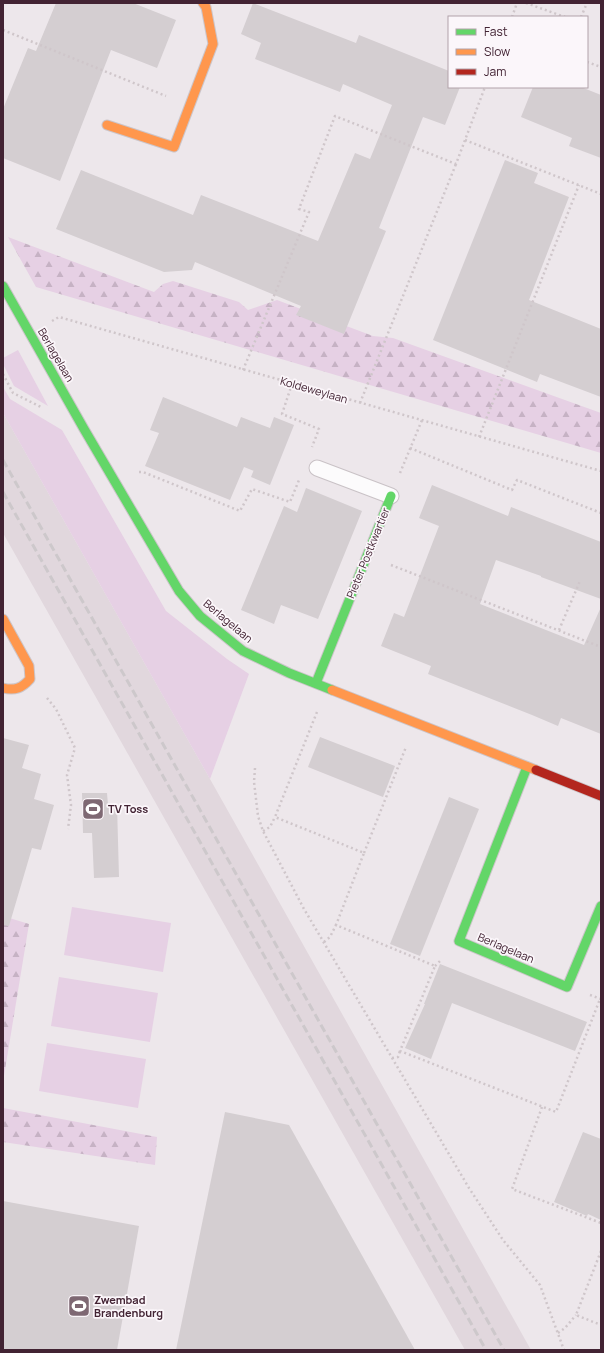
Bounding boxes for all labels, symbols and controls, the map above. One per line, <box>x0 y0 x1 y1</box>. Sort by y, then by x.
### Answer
legend <box>448 16 588 88</box>
text: Fast <box>484 23 508 40</box>
text: Slow <box>484 43 510 60</box>
text: Jam <box>484 63 506 80</box>
street label: Berlagelaan <box>35 325 78 385</box>
street label: Koldeweylaan <box>279 373 350 406</box>
street label: Pieter Postkwartier <box>342 505 393 600</box>
street label: Berlagelaan <box>200 596 256 646</box>
sports icon: TV Toss <box>80 796 106 822</box>
place label: TV Toss <box>108 801 148 816</box>
street label: Berlagelaan <box>476 929 537 966</box>
place label: Zwembad Brandenburg <box>94 1292 163 1320</box>
sports icon: Zwembad Brandenburg <box>66 1293 92 1319</box>

